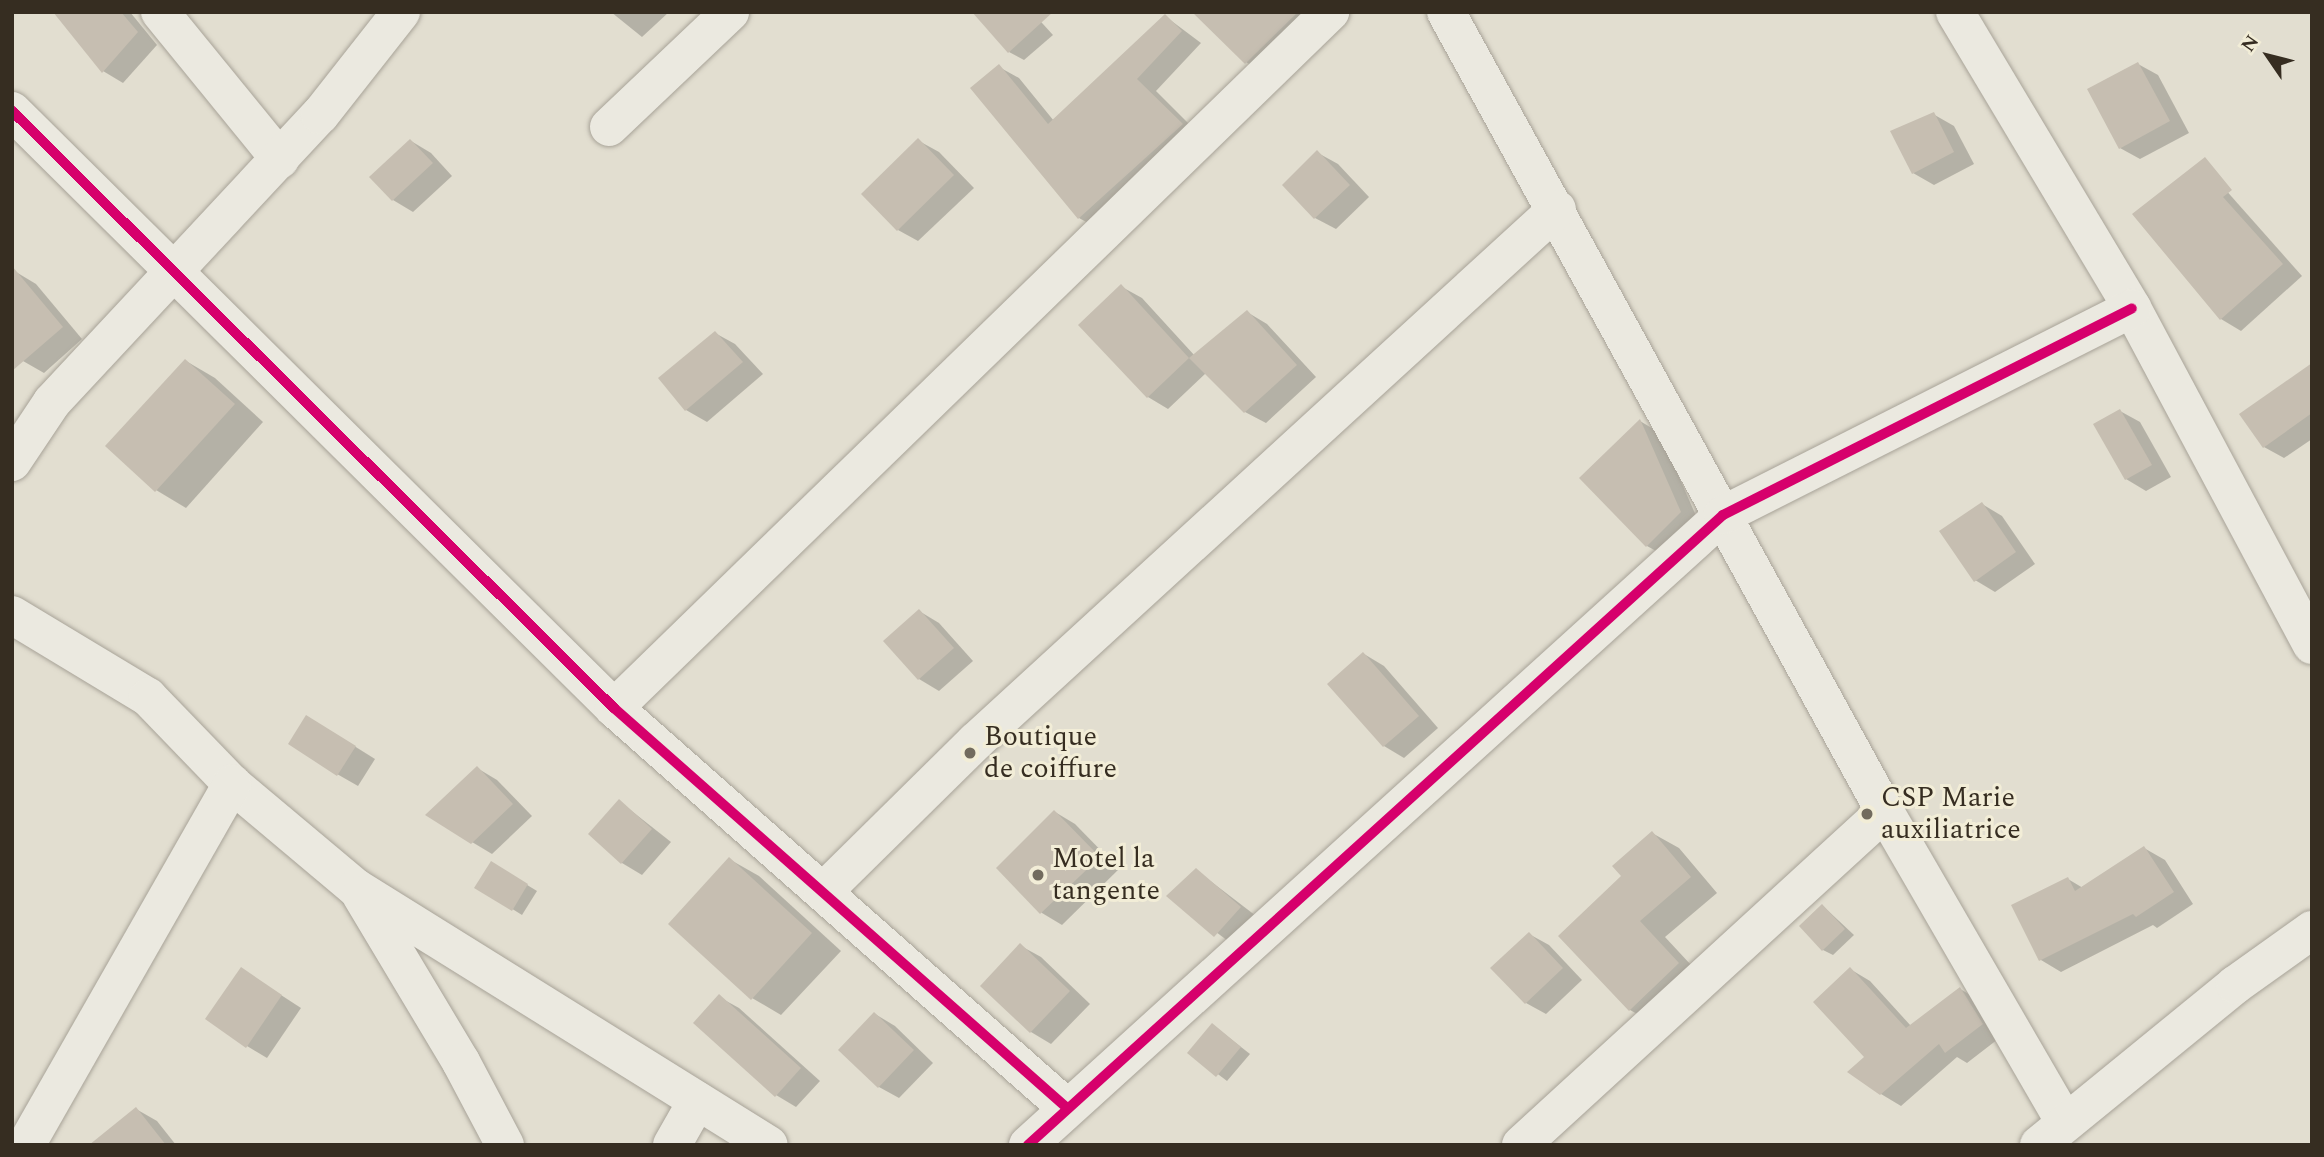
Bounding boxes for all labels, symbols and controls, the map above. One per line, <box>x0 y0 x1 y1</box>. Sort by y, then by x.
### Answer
north arrow <box>2233 21 2303 91</box>
text: N <box>2234 29 2267 58</box>
place label: Boutique de coiffure <box>984 720 1117 786</box>
marker: Boutique de coiffure <box>962 745 978 761</box>
place label: CSP Marie auxiliatrice <box>1881 781 2021 847</box>
marker: CSP Marie auxiliatrice <box>1859 806 1875 822</box>
place label: Motel la tangente <box>1052 842 1160 908</box>
marker: Motel la tangente <box>1030 867 1046 883</box>

